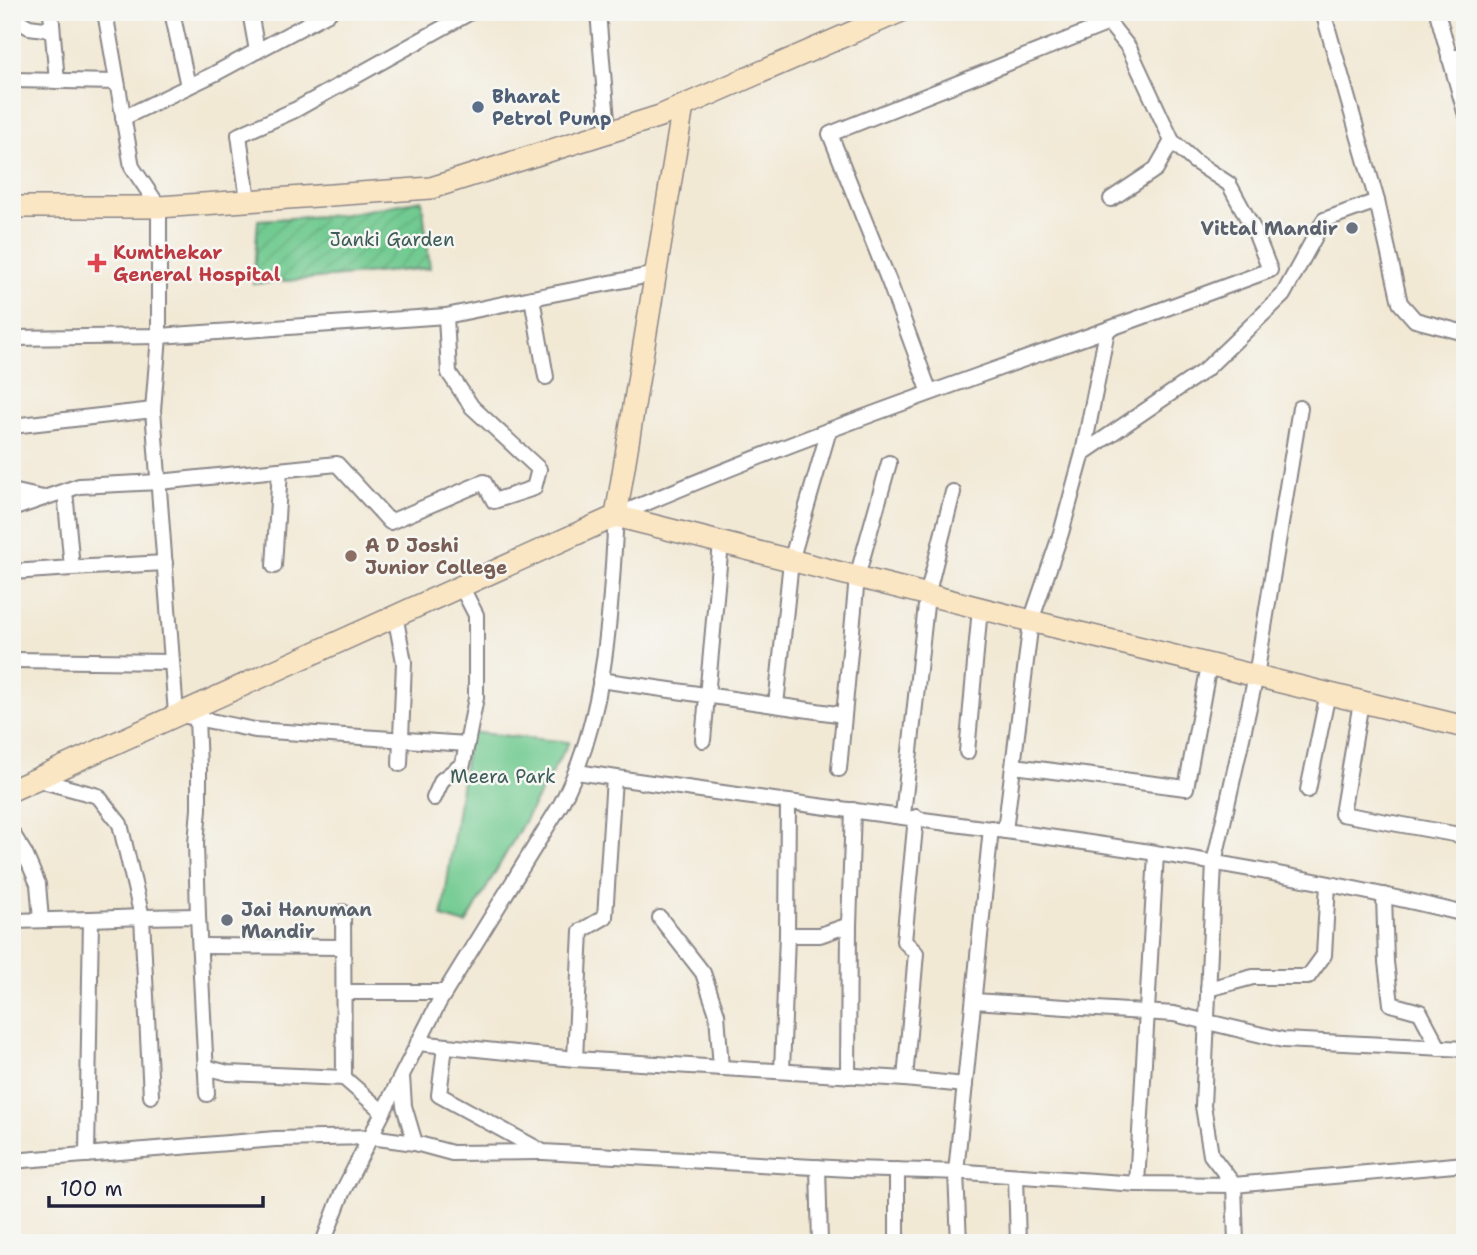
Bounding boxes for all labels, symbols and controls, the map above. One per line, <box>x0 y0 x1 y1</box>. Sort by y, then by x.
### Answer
place label: Bharat Petrol Pump <box>492 84 611 131</box>
marker: Bharat Petrol Pump <box>470 99 486 115</box>
place label: Vittal Mandir <box>1200 216 1338 241</box>
marker: Vittal Mandir <box>1344 220 1360 236</box>
park label: Janki Garden <box>329 227 455 252</box>
place label: Kumthekar General Hospital <box>113 240 281 287</box>
marker: Kumthekar General Hospital <box>87 253 107 273</box>
place label: A D Joshi Junior College <box>365 533 507 580</box>
marker: A D Joshi Junior College <box>343 548 359 564</box>
park label: Meera Park <box>450 764 556 789</box>
place label: Jai Hanuman Mandir <box>241 897 372 944</box>
marker: Jai Hanuman Mandir <box>219 912 235 928</box>
scale bar <box>49 1164 262 1208</box>
text: 100 m <box>60 1175 123 1203</box>

